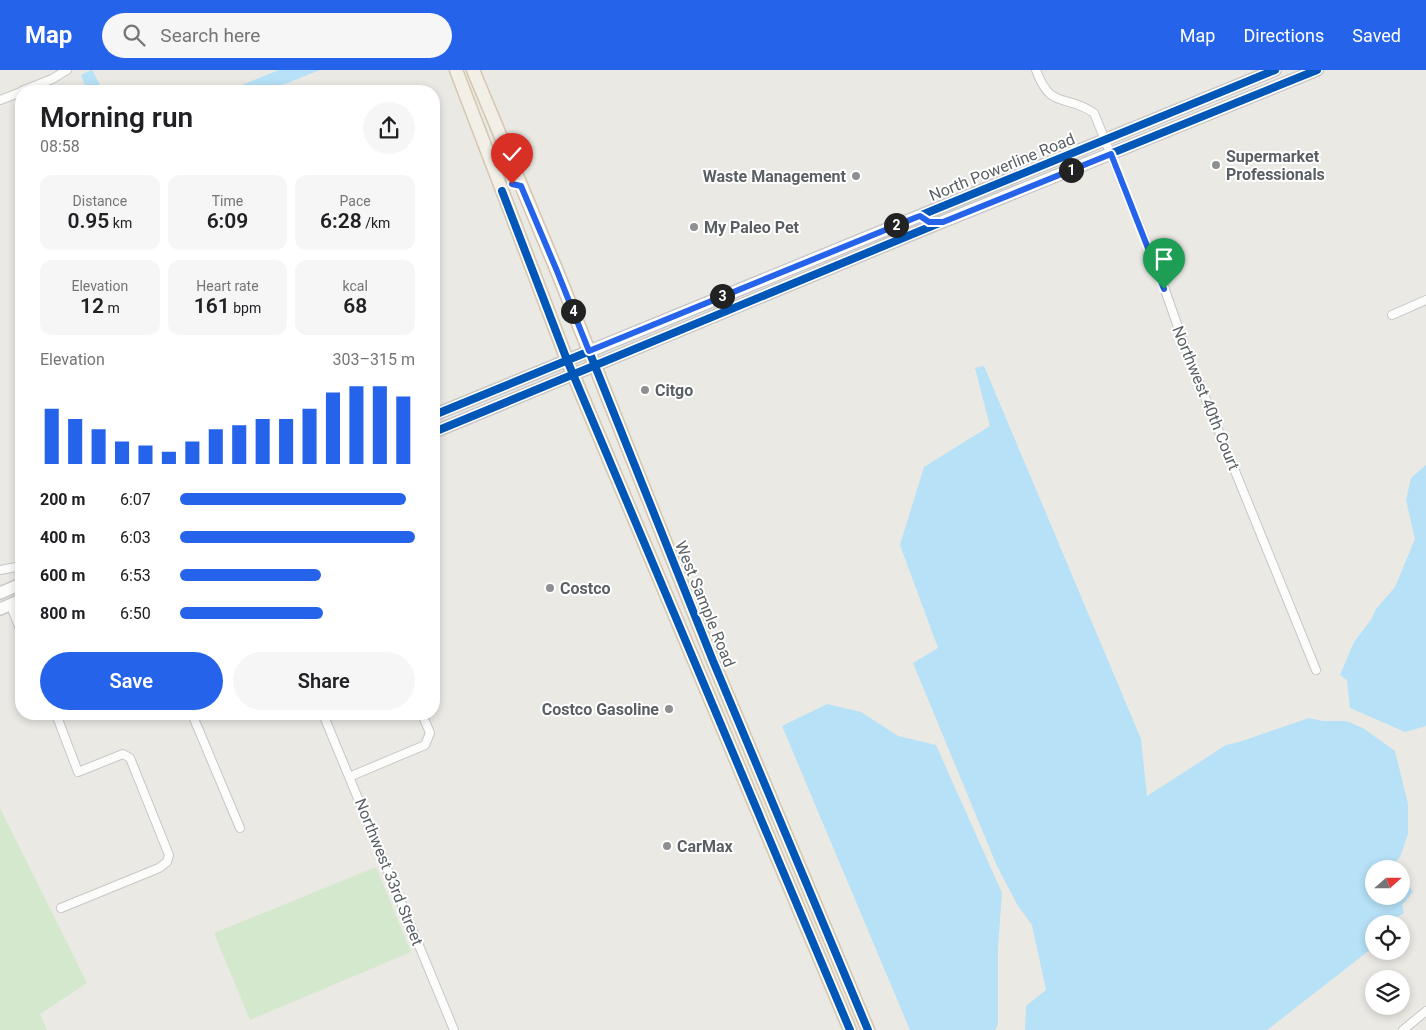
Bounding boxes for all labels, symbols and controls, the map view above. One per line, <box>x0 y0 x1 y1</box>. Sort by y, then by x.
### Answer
search box <box>102 13 452 58</box>
text: Map <box>25 21 72 49</box>
icon: search <box>120 21 148 49</box>
text: Search here <box>160 24 260 47</box>
text: Map <box>1180 25 1215 46</box>
text: Directions <box>1243 25 1324 46</box>
text: Saved <box>1352 25 1401 46</box>
text: Morning run <box>40 101 193 134</box>
button: share <box>363 102 415 154</box>
street label: North Powerline Road <box>926 129 1078 205</box>
pin <box>491 133 533 184</box>
text: 08:58 <box>40 137 80 156</box>
icon: check <box>498 140 526 168</box>
place label: Supermarket Professionals <box>1226 147 1325 184</box>
pin: 1 <box>1058 158 1084 182</box>
marker: Supermarket Professionals <box>1210 159 1222 171</box>
text: 1 <box>1067 162 1076 178</box>
place label: Waste Management <box>703 167 847 186</box>
marker: Waste Management <box>850 170 862 182</box>
text: Distance <box>73 193 127 209</box>
text: Time <box>212 193 243 209</box>
text: Pace <box>340 193 371 209</box>
text: 0.95 <box>67 209 109 233</box>
text: 6:09 <box>207 209 248 233</box>
text: 6:28 <box>320 209 362 233</box>
pin: 2 <box>884 212 908 238</box>
text: km <box>109 215 132 231</box>
text: /km <box>362 215 390 231</box>
text: 2 <box>892 217 901 233</box>
place label: My Paleo Pet <box>704 218 800 237</box>
marker: My Paleo Pet <box>688 221 700 233</box>
pin <box>1143 238 1185 289</box>
icon: arrive <box>1150 245 1178 273</box>
text: Elevation <box>71 278 128 294</box>
text: Heart rate <box>196 278 259 294</box>
text: kcal <box>343 278 368 294</box>
pin: 3 <box>710 284 734 308</box>
text: 3 <box>718 288 727 304</box>
text: 12 <box>80 294 104 318</box>
text: 161 <box>194 294 230 318</box>
text: 68 <box>343 294 367 318</box>
pin: 4 <box>560 298 586 324</box>
text: m <box>104 300 120 316</box>
text: bpm <box>230 300 261 316</box>
text: 4 <box>569 303 578 319</box>
street label: Northwest 40th Court <box>1168 323 1244 473</box>
text: Elevation <box>40 350 105 369</box>
text: 303–315 m <box>333 350 415 369</box>
place label: Citgo <box>655 381 693 400</box>
marker: Citgo <box>639 384 651 396</box>
text: 200 m <box>40 490 85 509</box>
text: 6:07 <box>120 490 151 509</box>
text: 400 m <box>40 528 85 547</box>
text: 6:03 <box>120 528 151 547</box>
street label: West Sample Road <box>671 538 739 670</box>
text: 600 m <box>40 566 85 585</box>
text: 6:53 <box>120 566 151 585</box>
place label: Costco <box>560 579 611 598</box>
marker: Costco <box>544 582 556 594</box>
text: 800 m <box>40 604 85 623</box>
text: 6:50 <box>120 604 151 623</box>
button: Save <box>40 652 223 710</box>
button: Share <box>233 652 415 710</box>
place label: Costco Gasoline <box>542 700 659 719</box>
marker: Costco Gasoline <box>663 703 675 715</box>
street label: Northwest 33rd Street <box>351 796 427 948</box>
place label: CarMax <box>677 837 733 856</box>
marker: CarMax <box>661 840 673 852</box>
north arrow <box>1365 860 1410 905</box>
map controls <box>1365 860 1410 1015</box>
button: locate <box>1365 915 1410 960</box>
button: layers <box>1365 970 1410 1015</box>

